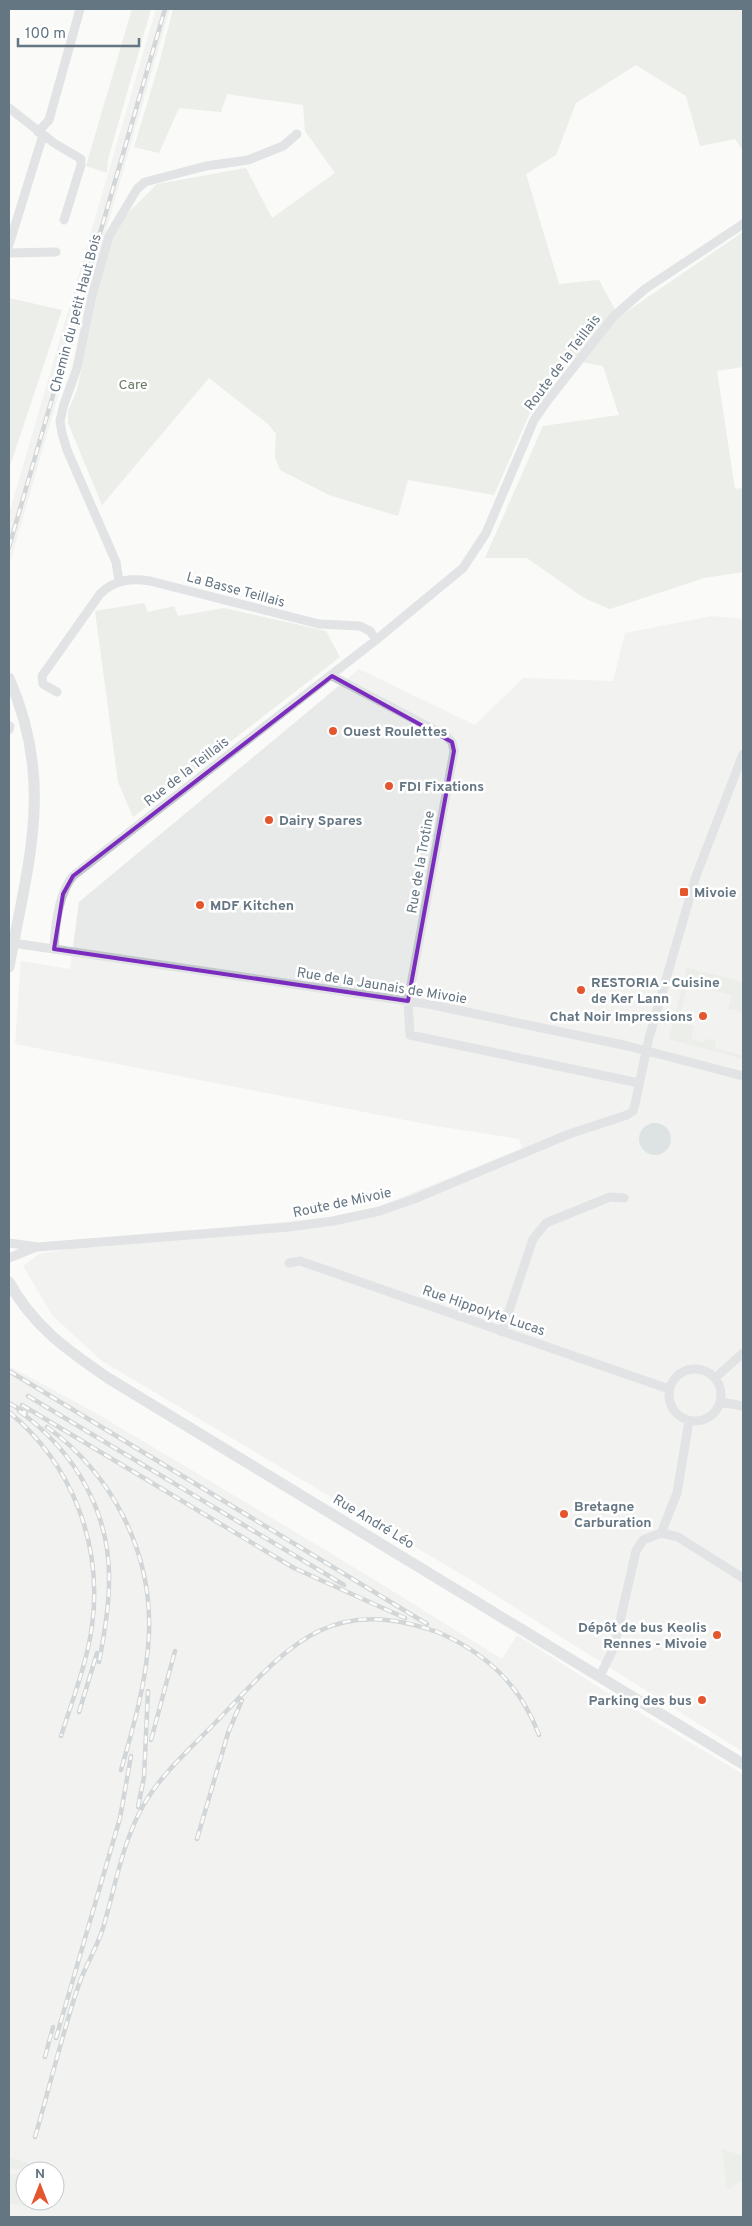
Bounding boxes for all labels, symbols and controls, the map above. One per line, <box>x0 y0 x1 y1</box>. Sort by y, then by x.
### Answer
scale bar <box>18 15 139 47</box>
text: 100 m <box>25 25 66 44</box>
street label: Chemin du petit Haut Bois <box>47 232 106 395</box>
street label: Route de la Teillais <box>522 312 605 414</box>
park label: Care <box>118 377 148 394</box>
street label: La Basse Teillais <box>185 569 287 612</box>
place label: Ouest Roulettes <box>343 724 448 741</box>
marker: Ouest Roulettes <box>327 725 339 737</box>
street label: Rue de la Teillais <box>141 734 233 811</box>
place label: FDI Fixations <box>399 779 484 796</box>
marker: FDI Fixations <box>383 780 395 792</box>
street label: Rue de la Trotine <box>404 810 439 915</box>
place label: Dairy Spares <box>279 813 363 830</box>
marker: Dairy Spares <box>263 814 275 826</box>
place label: Mivoie <box>694 885 737 902</box>
marker: Mivoie <box>678 886 690 898</box>
place label: MDF Kitchen <box>210 898 294 915</box>
marker: MDF Kitchen <box>194 899 206 911</box>
street label: Rue de la Jaunais de Mivoie <box>296 965 468 1008</box>
place label: RESTORIA - Cuisine de Ker Lann <box>591 975 720 1008</box>
marker: RESTORIA - Cuisine de Ker Lann <box>575 984 587 996</box>
place label: Chat Noir Impressions <box>550 1009 693 1026</box>
marker: Chat Noir Impressions <box>697 1010 709 1022</box>
street label: Route de Mivoie <box>292 1185 393 1222</box>
street label: Rue Hippolyte Lucas <box>420 1282 547 1340</box>
street label: Rue André Léo <box>330 1491 417 1553</box>
place label: Bretagne Carburation <box>574 1499 652 1532</box>
marker: Bretagne Carburation <box>558 1508 570 1520</box>
place label: Dépôt de bus Keolis Rennes - Mivoie <box>578 1620 707 1653</box>
marker: Dépôt de bus Keolis Rennes - Mivoie <box>711 1629 723 1641</box>
place label: Parking des bus <box>589 1693 692 1710</box>
marker: Parking des bus <box>696 1694 708 1706</box>
north arrow <box>15 2161 65 2211</box>
text: N <box>35 2166 45 2183</box>

